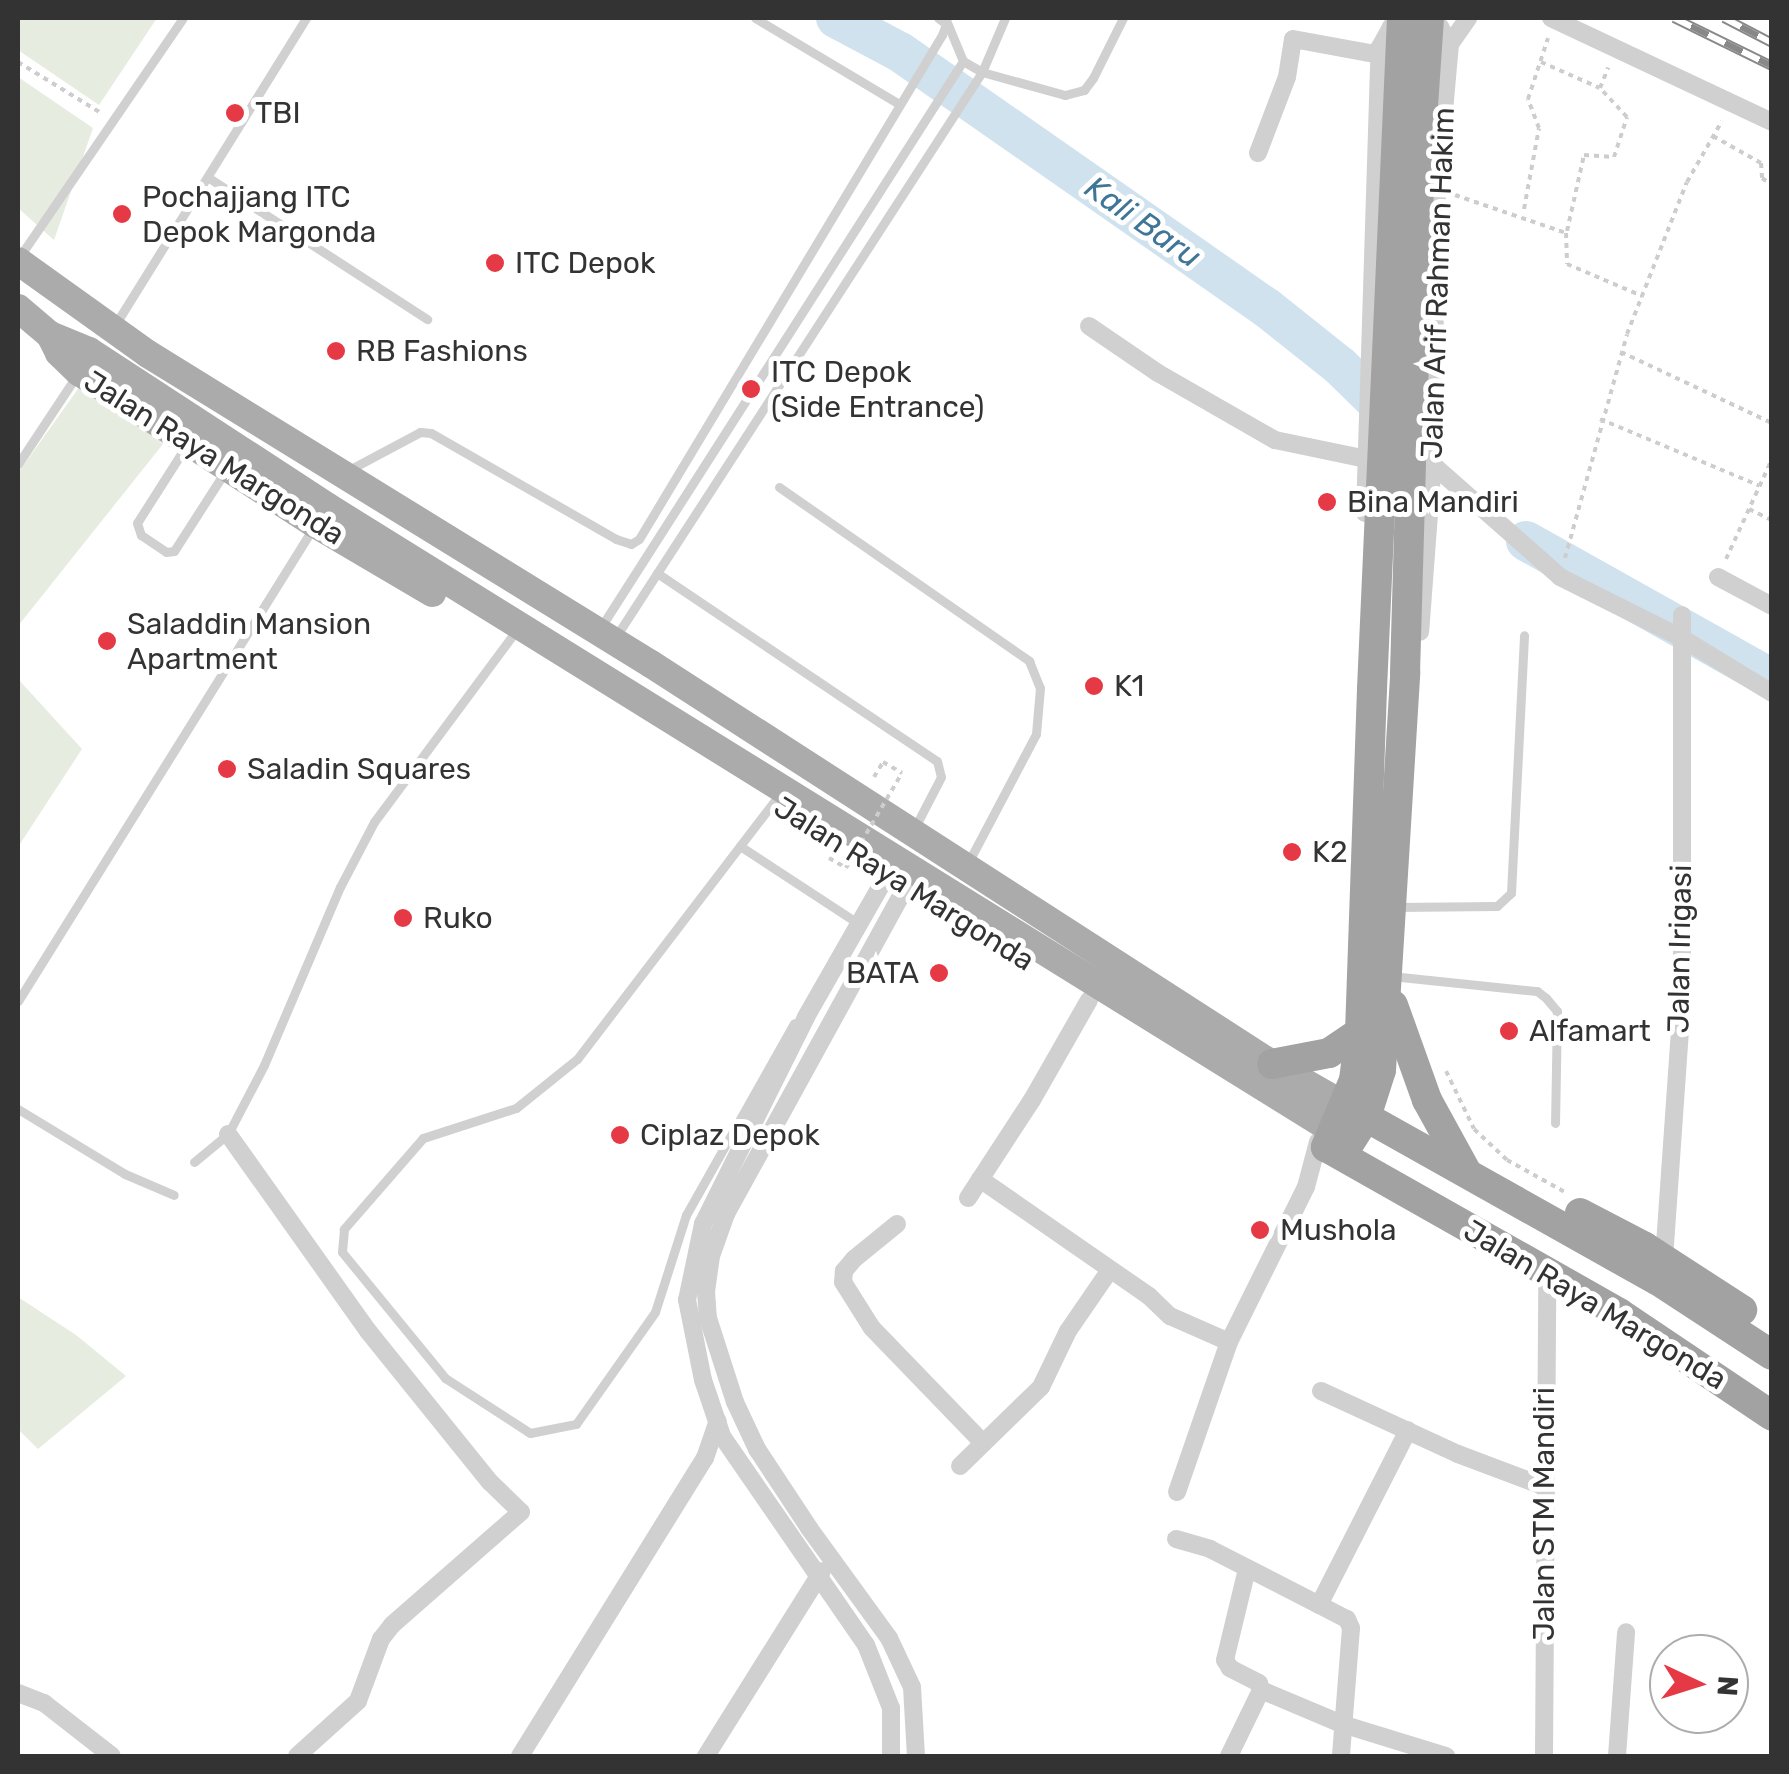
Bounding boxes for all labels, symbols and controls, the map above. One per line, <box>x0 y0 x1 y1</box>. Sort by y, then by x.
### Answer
place label: TBI <box>255 95 301 131</box>
marker: TBI <box>224 102 246 124</box>
street label: Jalan Arif Rahman Hakim <box>1414 106 1462 460</box>
water label: Kali Baru <box>1078 168 1208 276</box>
place label: Pochajjang ITC Depok Margonda <box>142 179 377 250</box>
marker: Pochajjang ITC Depok Margonda <box>111 203 133 225</box>
place label: ITC Depok <box>515 245 655 281</box>
marker: ITC Depok <box>484 252 506 274</box>
place label: RB Fashions <box>356 333 528 369</box>
marker: RB Fashions <box>325 340 347 362</box>
place label: ITC Depok (Side Entrance) <box>771 354 984 424</box>
street label: Jalan Raya Margonda <box>77 363 351 553</box>
marker: ITC Depok (Side Entrance) <box>740 378 762 400</box>
place label: Bina Mandiri <box>1347 484 1519 520</box>
marker: Bina Mandiri <box>1316 491 1338 513</box>
place label: Saladdin Mansion Apartment <box>127 606 371 676</box>
marker: Saladdin Mansion Apartment <box>96 630 118 652</box>
place label: K1 <box>1114 668 1144 704</box>
marker: K1 <box>1083 675 1105 697</box>
place label: Saladin Squares <box>247 751 471 787</box>
marker: Saladin Squares <box>216 758 238 780</box>
street label: Jalan Raya Margonda <box>767 789 1041 979</box>
place label: K2 <box>1312 834 1348 870</box>
marker: K2 <box>1281 841 1303 863</box>
street label: Jalan Irigasi <box>1661 864 1699 1034</box>
place label: Ruko <box>423 900 493 936</box>
marker: Ruko <box>392 907 414 929</box>
place label: BATA <box>846 955 919 991</box>
marker: BATA <box>928 962 950 984</box>
place label: Alfamart <box>1529 1013 1651 1049</box>
marker: Alfamart <box>1498 1020 1520 1042</box>
place label: Ciplaz Depok <box>640 1117 820 1153</box>
marker: Ciplaz Depok <box>609 1124 631 1146</box>
place label: Mushola <box>1280 1212 1397 1248</box>
street label: Jalan Raya Margonda <box>1457 1212 1733 1398</box>
marker: Mushola <box>1249 1219 1271 1241</box>
street label: Jalan STM Mandiri <box>1526 1387 1562 1641</box>
north arrow <box>1649 1634 1749 1734</box>
text: N <box>1710 1675 1745 1697</box>

